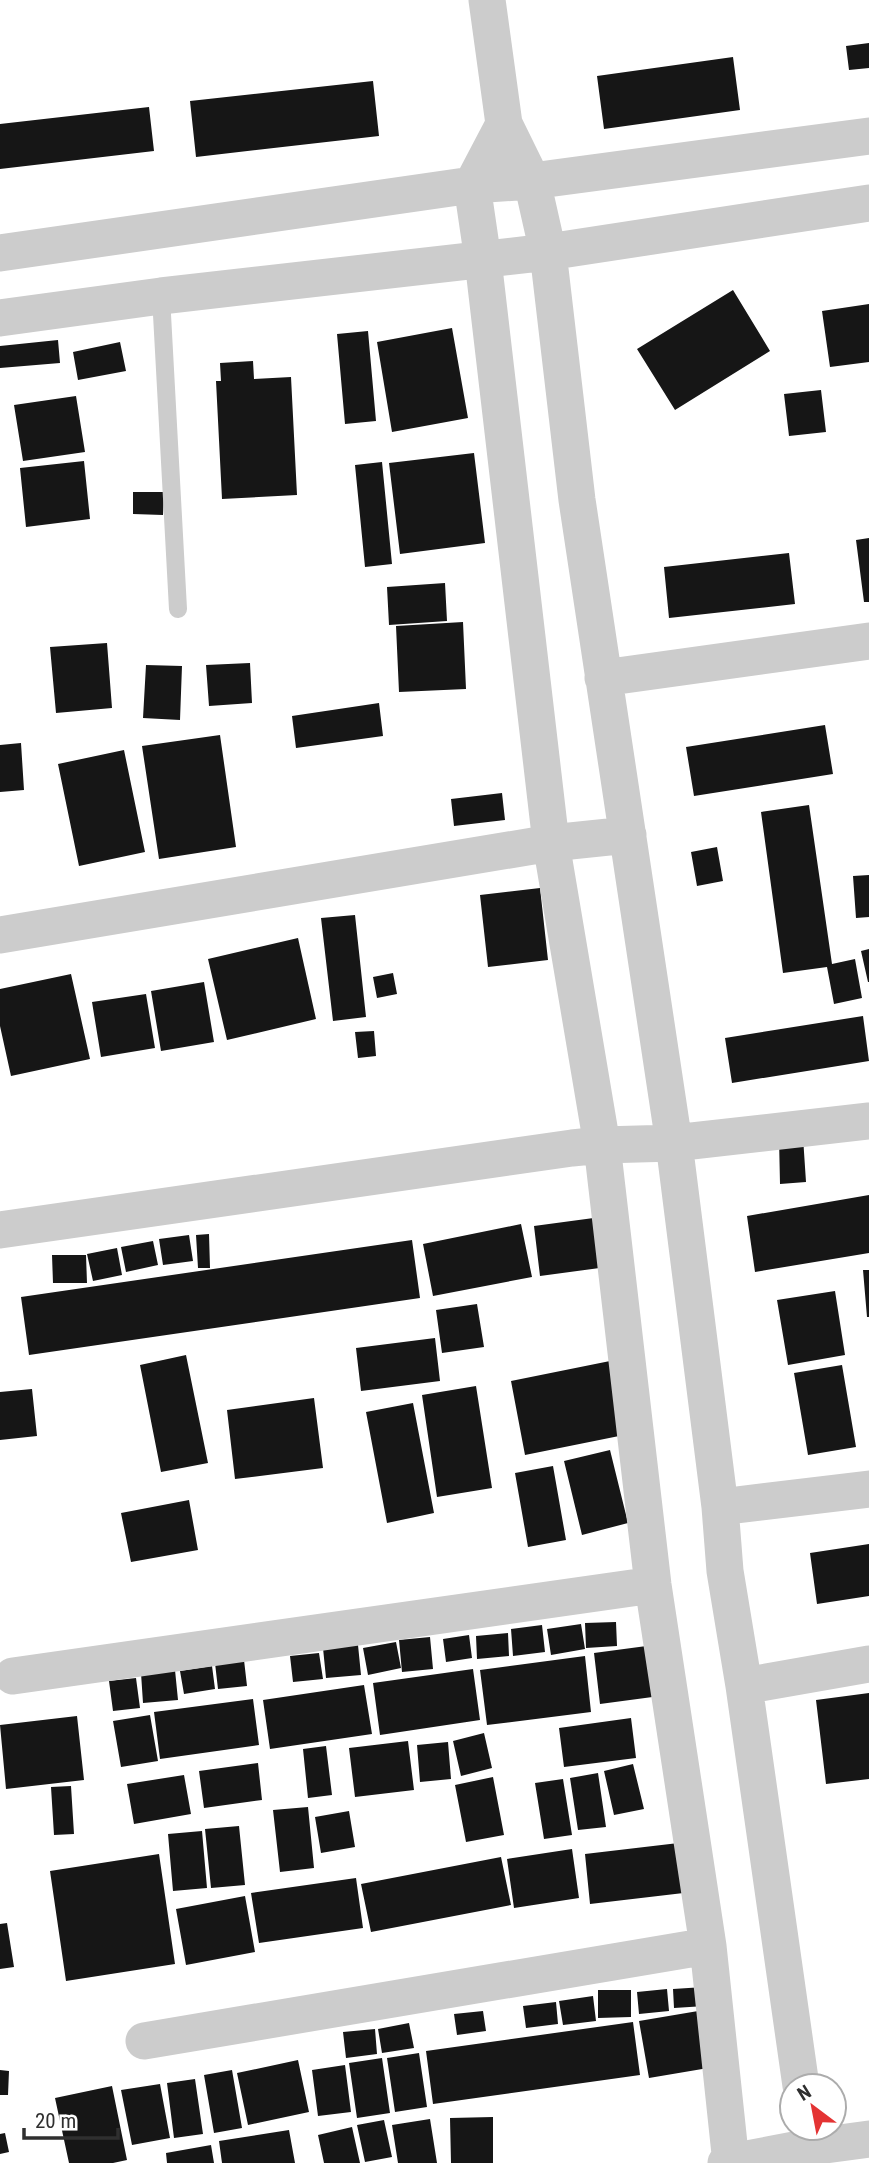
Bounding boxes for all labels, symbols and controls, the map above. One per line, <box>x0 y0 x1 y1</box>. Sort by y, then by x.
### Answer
north arrow <box>778 2072 848 2142</box>
text: N <box>793 2080 815 2106</box>
scale bar <box>24 2096 119 2140</box>
text: 20 m <box>35 2109 76 2133</box>

